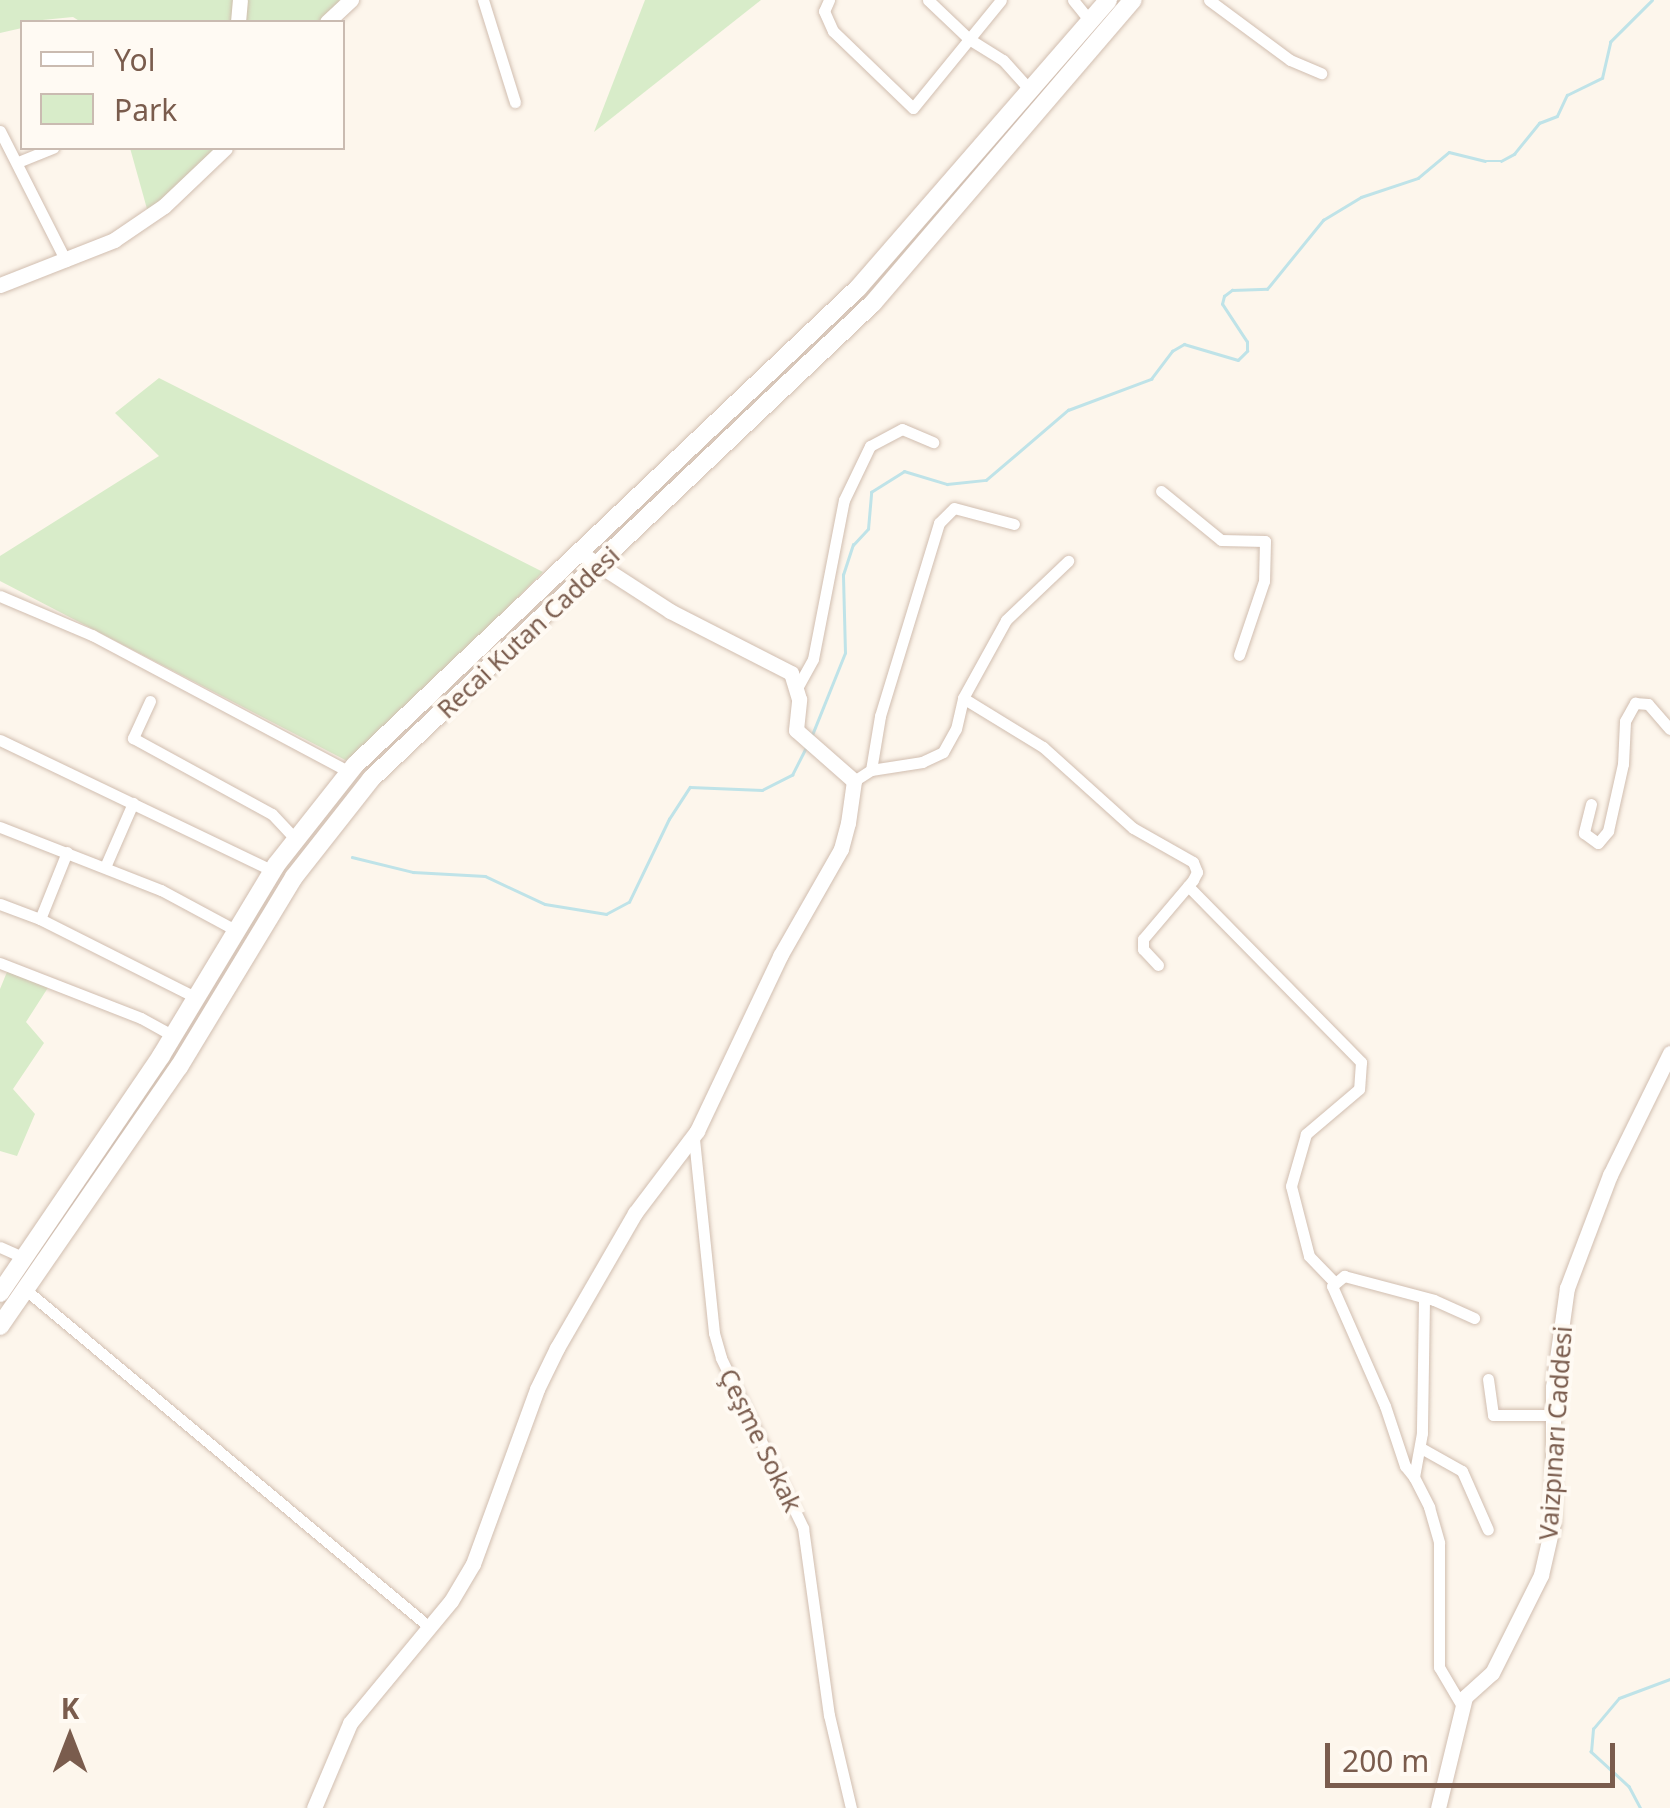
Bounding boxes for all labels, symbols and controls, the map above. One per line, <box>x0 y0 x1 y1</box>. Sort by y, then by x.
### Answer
legend <box>20 20 345 150</box>
text: Yol <box>114 39 155 80</box>
text: Park <box>114 89 177 130</box>
street label: Recai Kutan Caddesi <box>431 540 625 724</box>
street label: Vaizpınarı Caddesi <box>1533 1325 1577 1541</box>
street label: Çeşme Sokak <box>713 1364 809 1516</box>
north arrow <box>20 1688 120 1788</box>
text: K <box>61 1689 79 1727</box>
scale bar <box>1330 1723 1620 1785</box>
text: 200 m <box>1342 1740 1429 1781</box>

